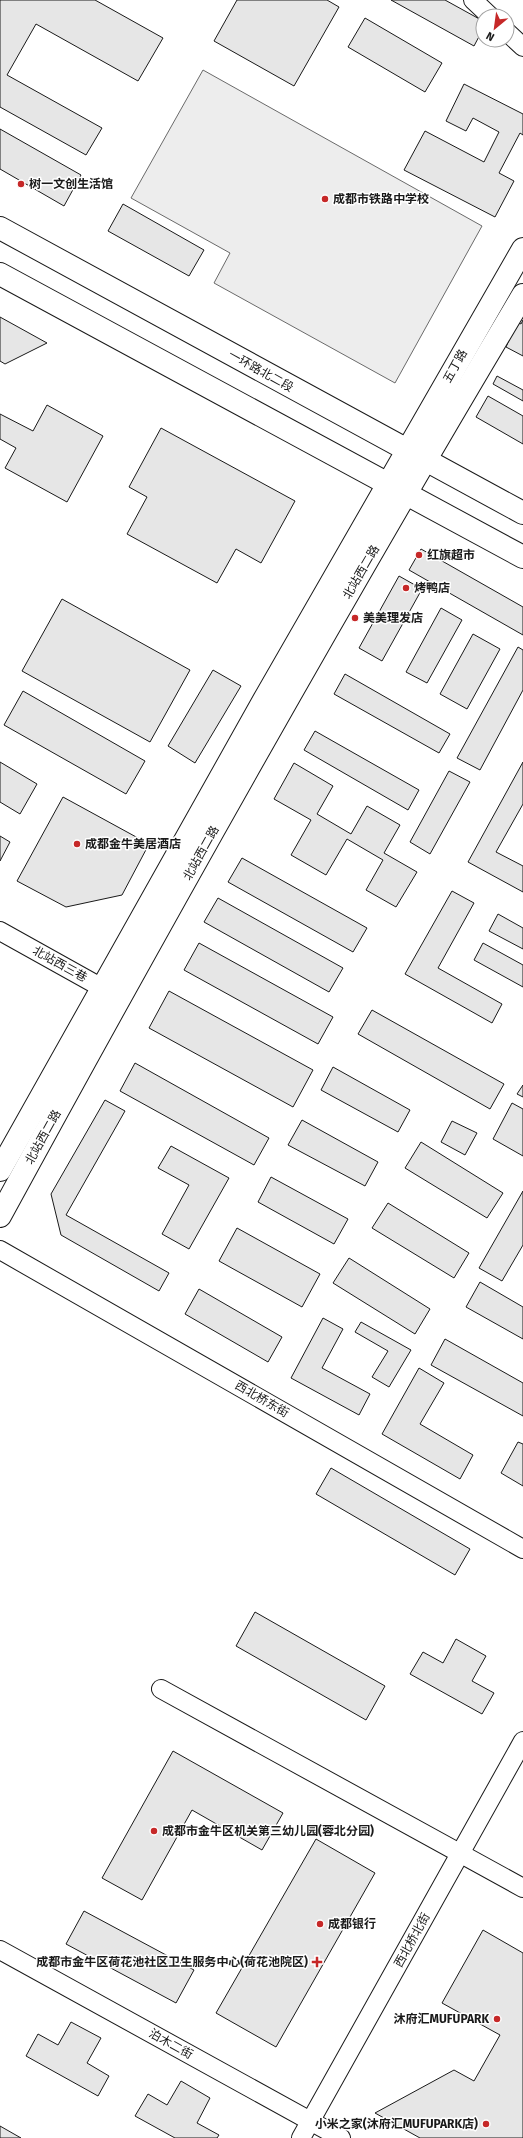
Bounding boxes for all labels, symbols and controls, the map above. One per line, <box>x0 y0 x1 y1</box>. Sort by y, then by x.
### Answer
north arrow <box>475 8 515 48</box>
text: N <box>484 29 497 44</box>
place label: 树一文创生活馆 <box>29 177 113 191</box>
marker: 树一文创生活馆 <box>16 179 26 189</box>
place label: 成都市铁路中学校 <box>333 192 429 206</box>
marker: 成都市铁路中学校 <box>320 194 330 204</box>
street label: 一环路北二段 <box>226 347 296 395</box>
street label: 五丁路 <box>440 347 470 385</box>
street label: 北站西二路 <box>340 543 382 601</box>
place label: 红旗超市 <box>427 548 475 562</box>
marker: 红旗超市 <box>414 550 424 560</box>
place label: 烤鸭店 <box>414 581 450 595</box>
marker: 烤鸭店 <box>401 583 411 593</box>
place label: 美美理发店 <box>363 611 423 625</box>
marker: 美美理发店 <box>350 613 360 623</box>
street label: 北站西二路 <box>180 823 222 883</box>
place label: 成都金牛美居酒店 <box>85 837 181 851</box>
marker: 成都金牛美居酒店 <box>72 839 82 849</box>
street label: 北站西三巷 <box>30 943 90 985</box>
street label: 北站西二路 <box>22 1107 64 1167</box>
street label: 西北桥东街 <box>233 1378 291 1420</box>
place label: 成都市金牛区机关第三幼儿园(蓉北分园) <box>162 1824 374 1838</box>
marker: 成都市金牛区机关第三幼儿园(蓉北分园) <box>149 1826 159 1836</box>
street label: 西北桥北街 <box>391 1910 433 1970</box>
place label: 成都银行 <box>328 1917 376 1931</box>
marker: 成都银行 <box>315 1919 325 1929</box>
place label: 成都市金牛区荷花池社区卫生服务中心(荷花池院区) <box>36 1955 308 1969</box>
marker: 成都市金牛区荷花池社区卫生服务中心(荷花池院区) <box>311 1956 323 1968</box>
place label: 沐府汇MUFUPARK <box>394 2012 489 2026</box>
marker: 沐府汇MUFUPARK <box>492 2014 502 2024</box>
street label: 泊木二街 <box>147 2026 195 2062</box>
place label: 小米之家(沐府汇MUFUPARK店) <box>315 2117 478 2131</box>
marker: 小米之家(沐府汇MUFUPARK店) <box>481 2119 491 2129</box>

